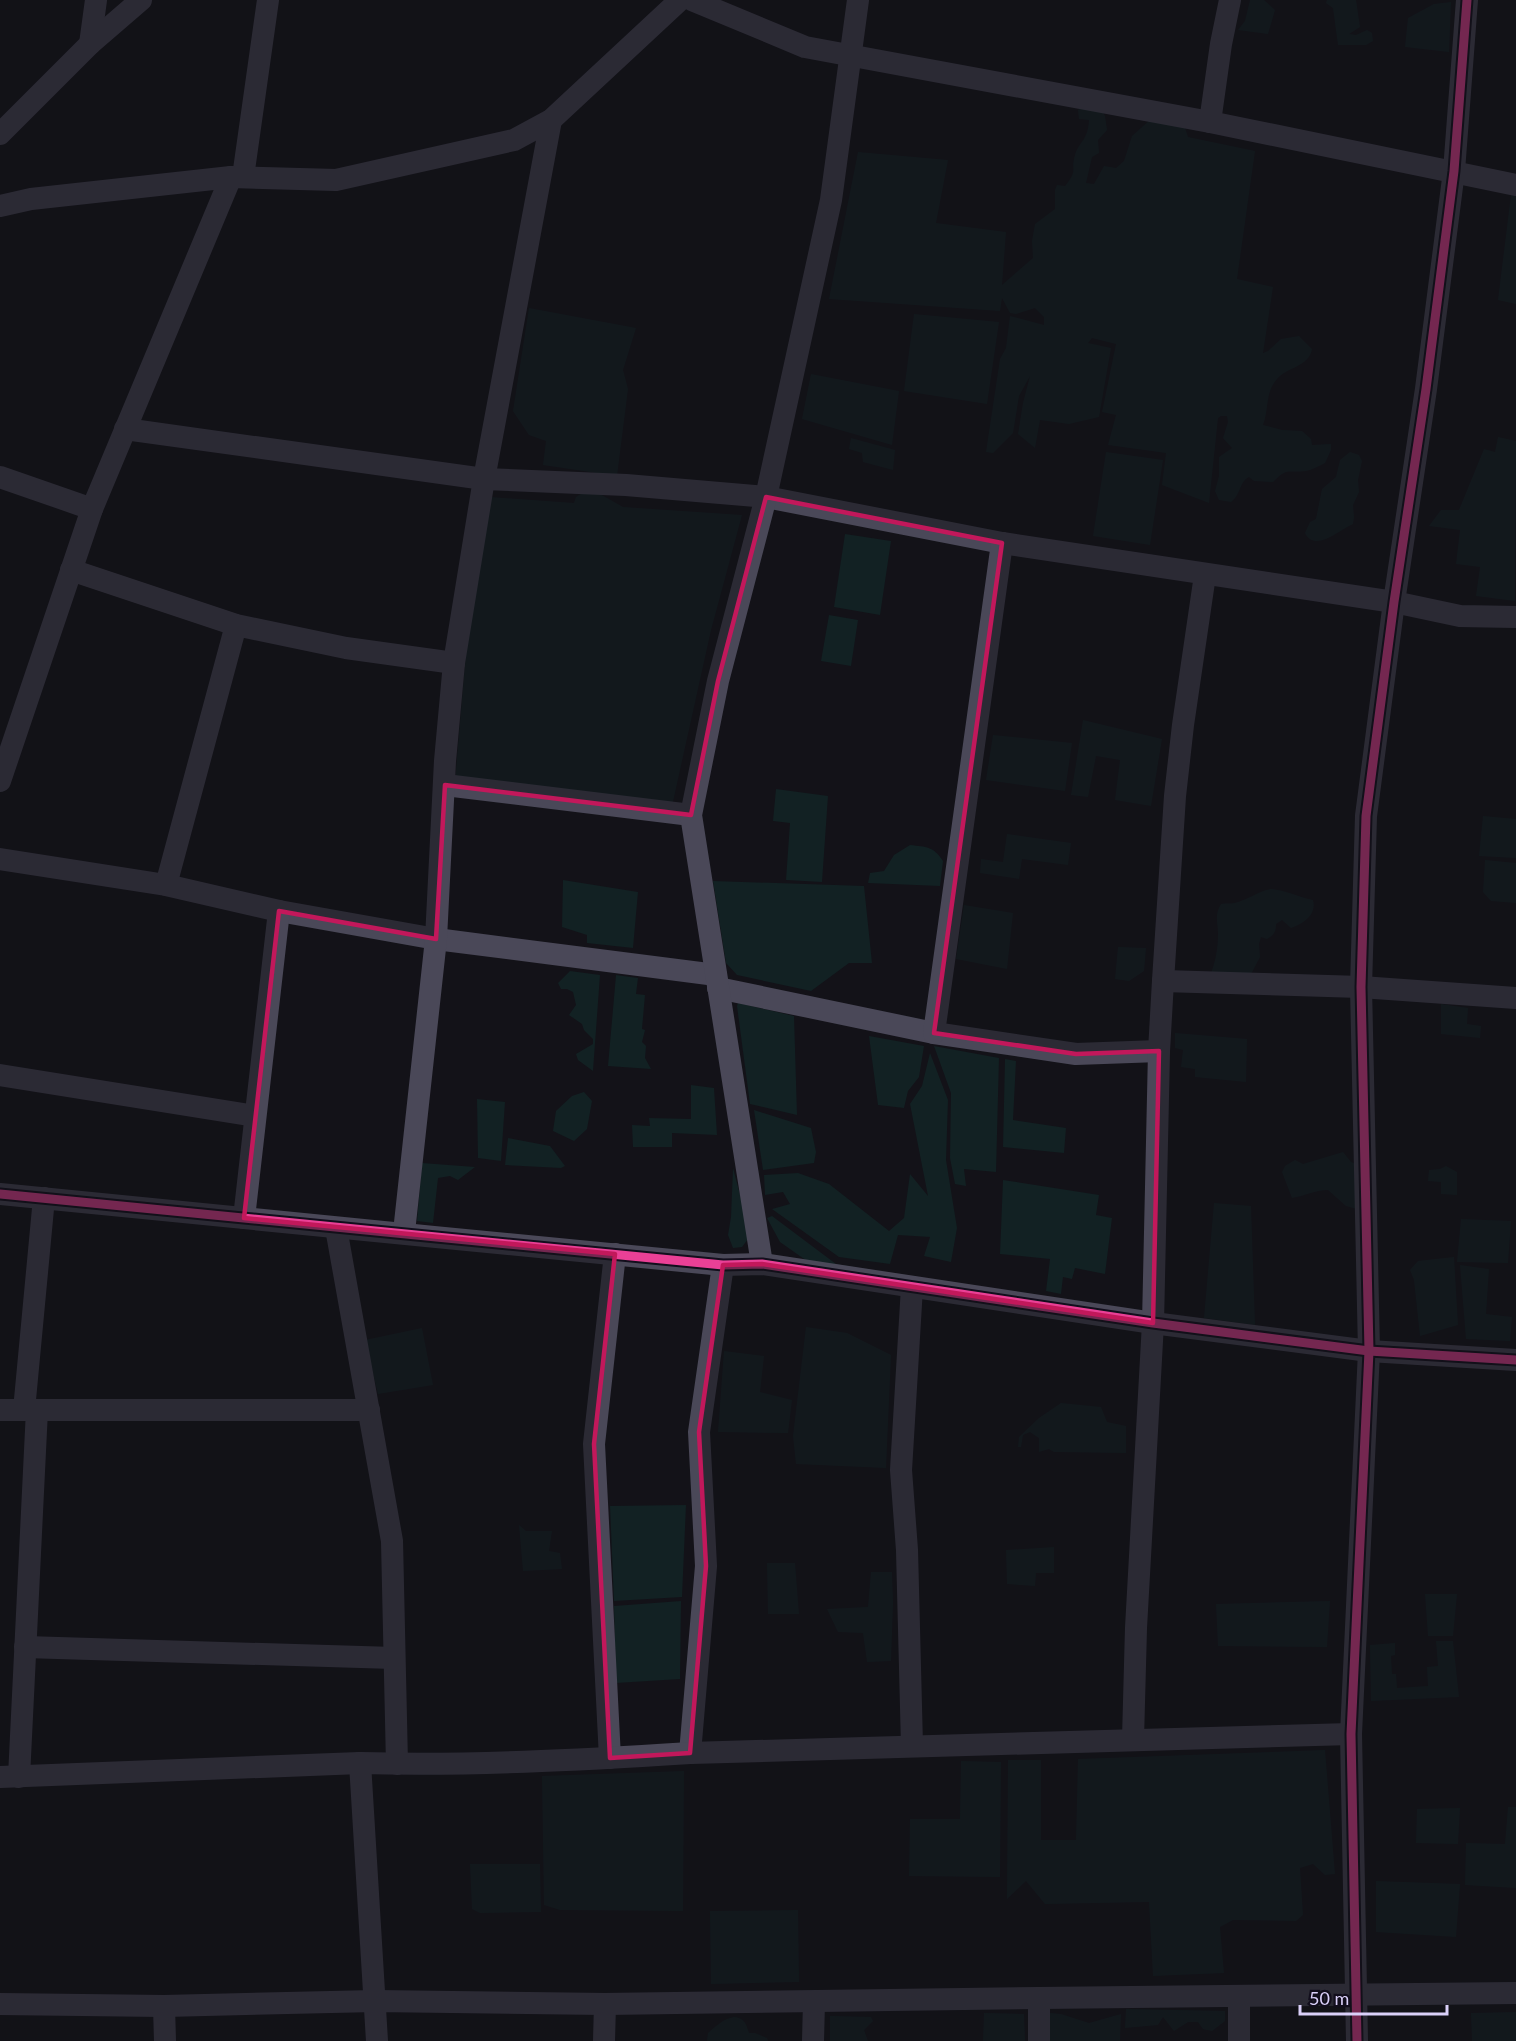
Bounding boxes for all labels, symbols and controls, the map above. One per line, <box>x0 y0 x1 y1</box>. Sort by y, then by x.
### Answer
scale bar <box>1300 1978 1447 2016</box>
text: 50 m <box>1309 1987 1349 2009</box>

